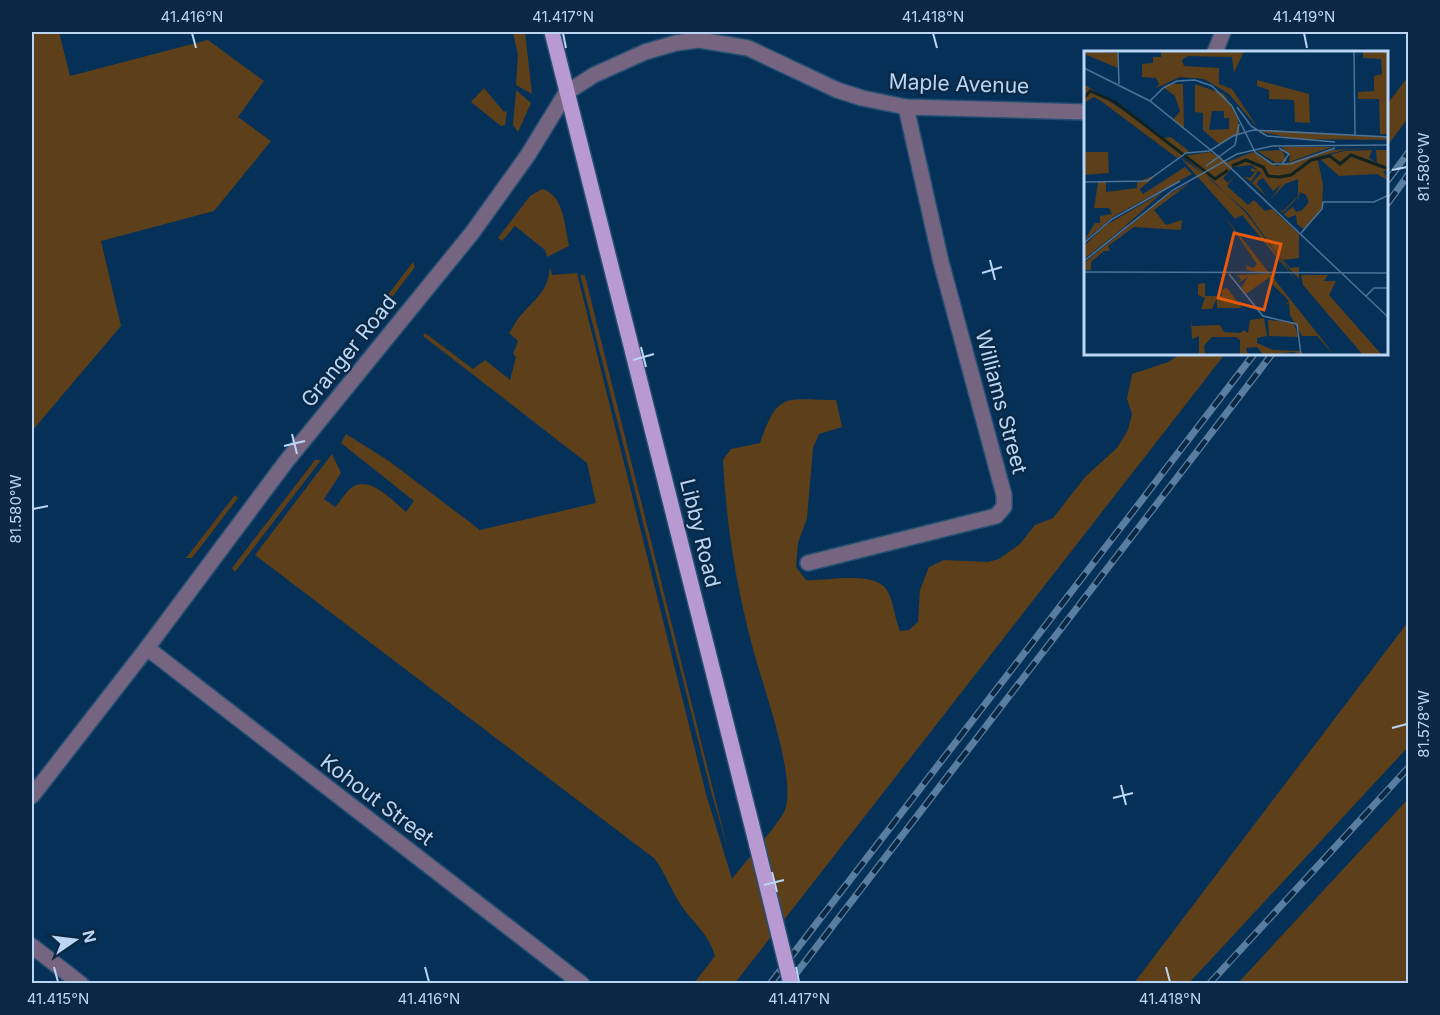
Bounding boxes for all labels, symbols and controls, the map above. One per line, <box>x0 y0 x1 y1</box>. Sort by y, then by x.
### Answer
text: 41.416°N <box>161 7 223 26</box>
text: 41.417°N <box>532 7 594 26</box>
text: 41.418°N <box>902 7 964 26</box>
text: 41.419°N <box>1273 7 1335 26</box>
inset map <box>1084 51 1389 356</box>
street label: Maple Avenue <box>888 69 1030 98</box>
text: 81.580°W <box>1414 132 1433 201</box>
street label: Granger Road <box>296 289 402 412</box>
street label: Williams Street <box>970 327 1033 476</box>
text: 81.580°W <box>6 474 25 543</box>
street label: Libby Road <box>675 476 726 590</box>
text: 81.578°W <box>1414 690 1433 758</box>
street label: Kohout Street <box>316 749 439 850</box>
north arrow <box>45 910 105 970</box>
text: N <box>78 928 101 945</box>
text: 41.415°N <box>27 989 89 1008</box>
text: 41.416°N <box>398 989 460 1008</box>
text: 41.417°N <box>768 989 830 1008</box>
text: 41.418°N <box>1139 989 1201 1008</box>

